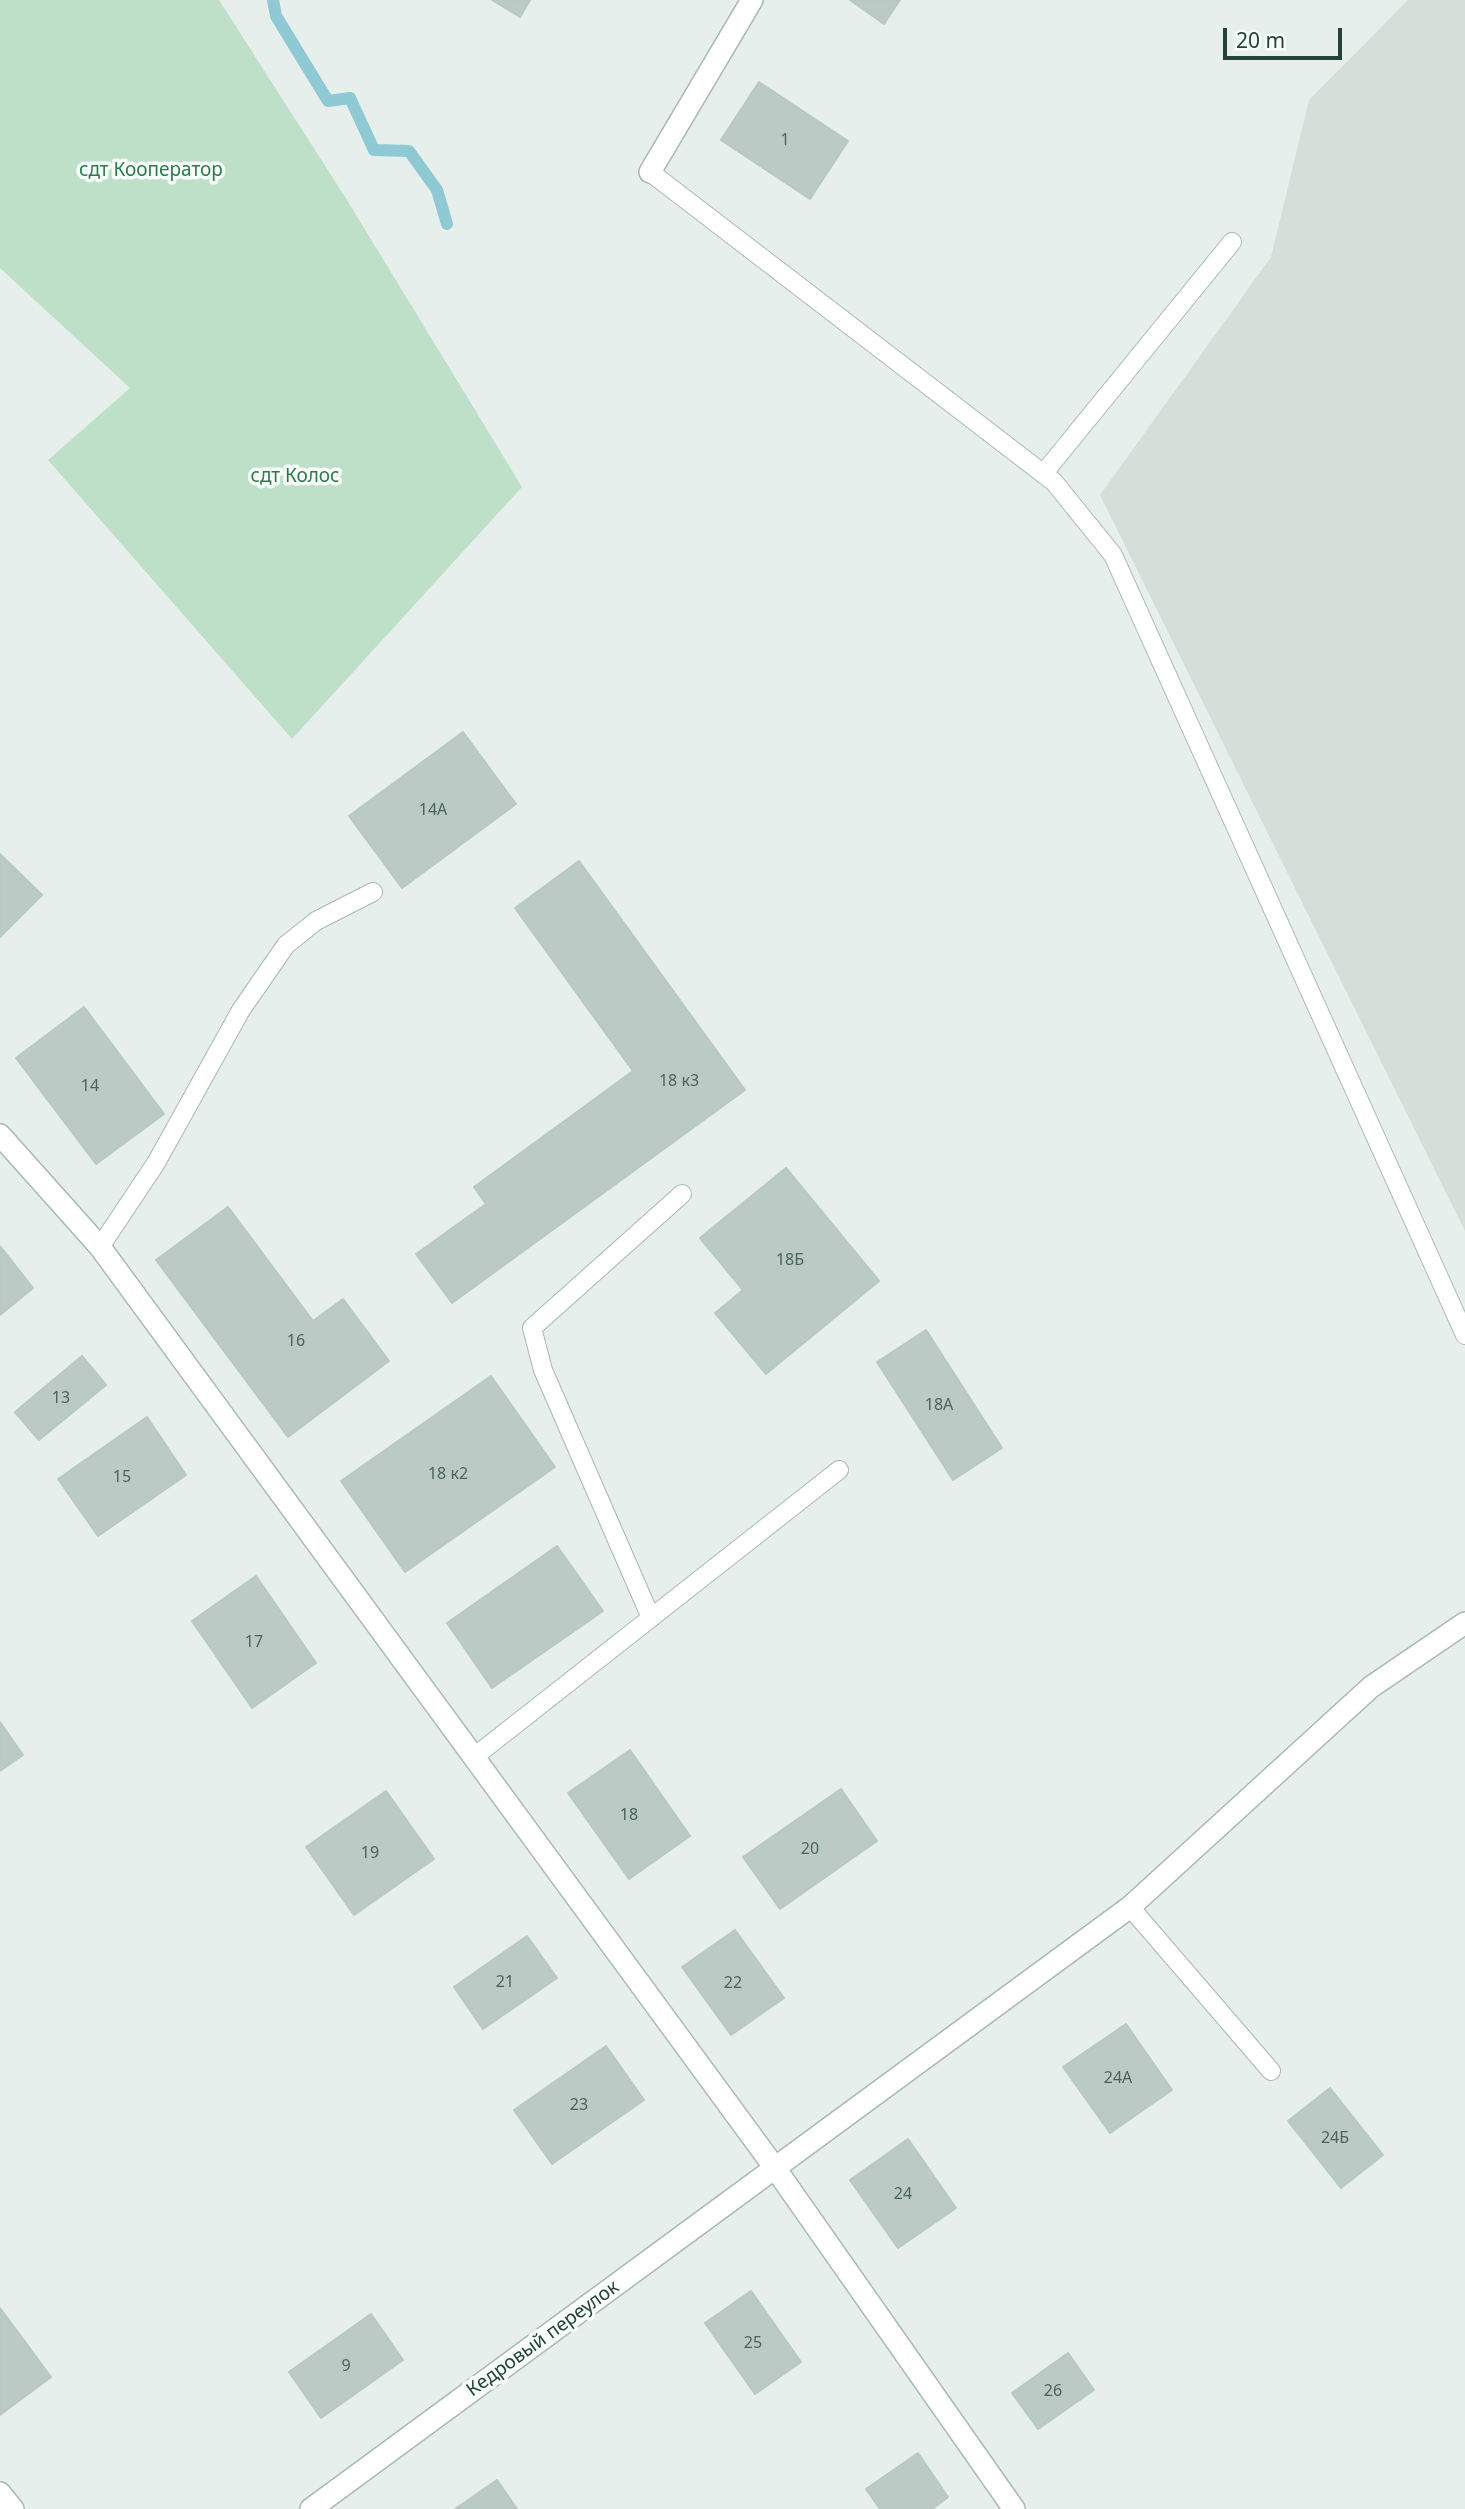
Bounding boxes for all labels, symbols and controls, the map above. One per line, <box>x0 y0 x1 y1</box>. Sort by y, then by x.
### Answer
scale bar <box>1227 14 1346 58</box>
text: 20 m <box>1236 26 1285 54</box>
house number: 1 <box>780 130 790 150</box>
park label: сдт Кооператор <box>79 160 223 182</box>
park label: сдт Колос <box>251 466 339 488</box>
house number: 14А <box>419 800 447 820</box>
house number: 18 к3 <box>659 1071 699 1091</box>
house number: 14 <box>81 1076 99 1096</box>
house number: 18Б <box>776 1250 804 1270</box>
house number: 16 <box>287 1331 305 1351</box>
house number: 13 <box>52 1388 70 1408</box>
house number: 18А <box>925 1395 953 1415</box>
house number: 18 к2 <box>428 1464 468 1484</box>
house number: 15 <box>113 1467 131 1487</box>
house number: 17 <box>245 1632 263 1652</box>
house number: 18 <box>620 1805 638 1825</box>
house number: 20 <box>801 1839 819 1859</box>
house number: 19 <box>361 1843 379 1863</box>
house number: 21 <box>496 1972 514 1992</box>
house number: 22 <box>724 1973 742 1993</box>
house number: 24А <box>1104 2068 1132 2088</box>
house number: 23 <box>570 2095 588 2115</box>
house number: 24Б <box>1321 2128 1349 2148</box>
house number: 24 <box>894 2184 912 2204</box>
street label: Кедровый переулок <box>462 2276 624 2402</box>
house number: 25 <box>744 2333 762 2353</box>
house number: 9 <box>341 2356 351 2376</box>
house number: 26 <box>1044 2381 1062 2401</box>

